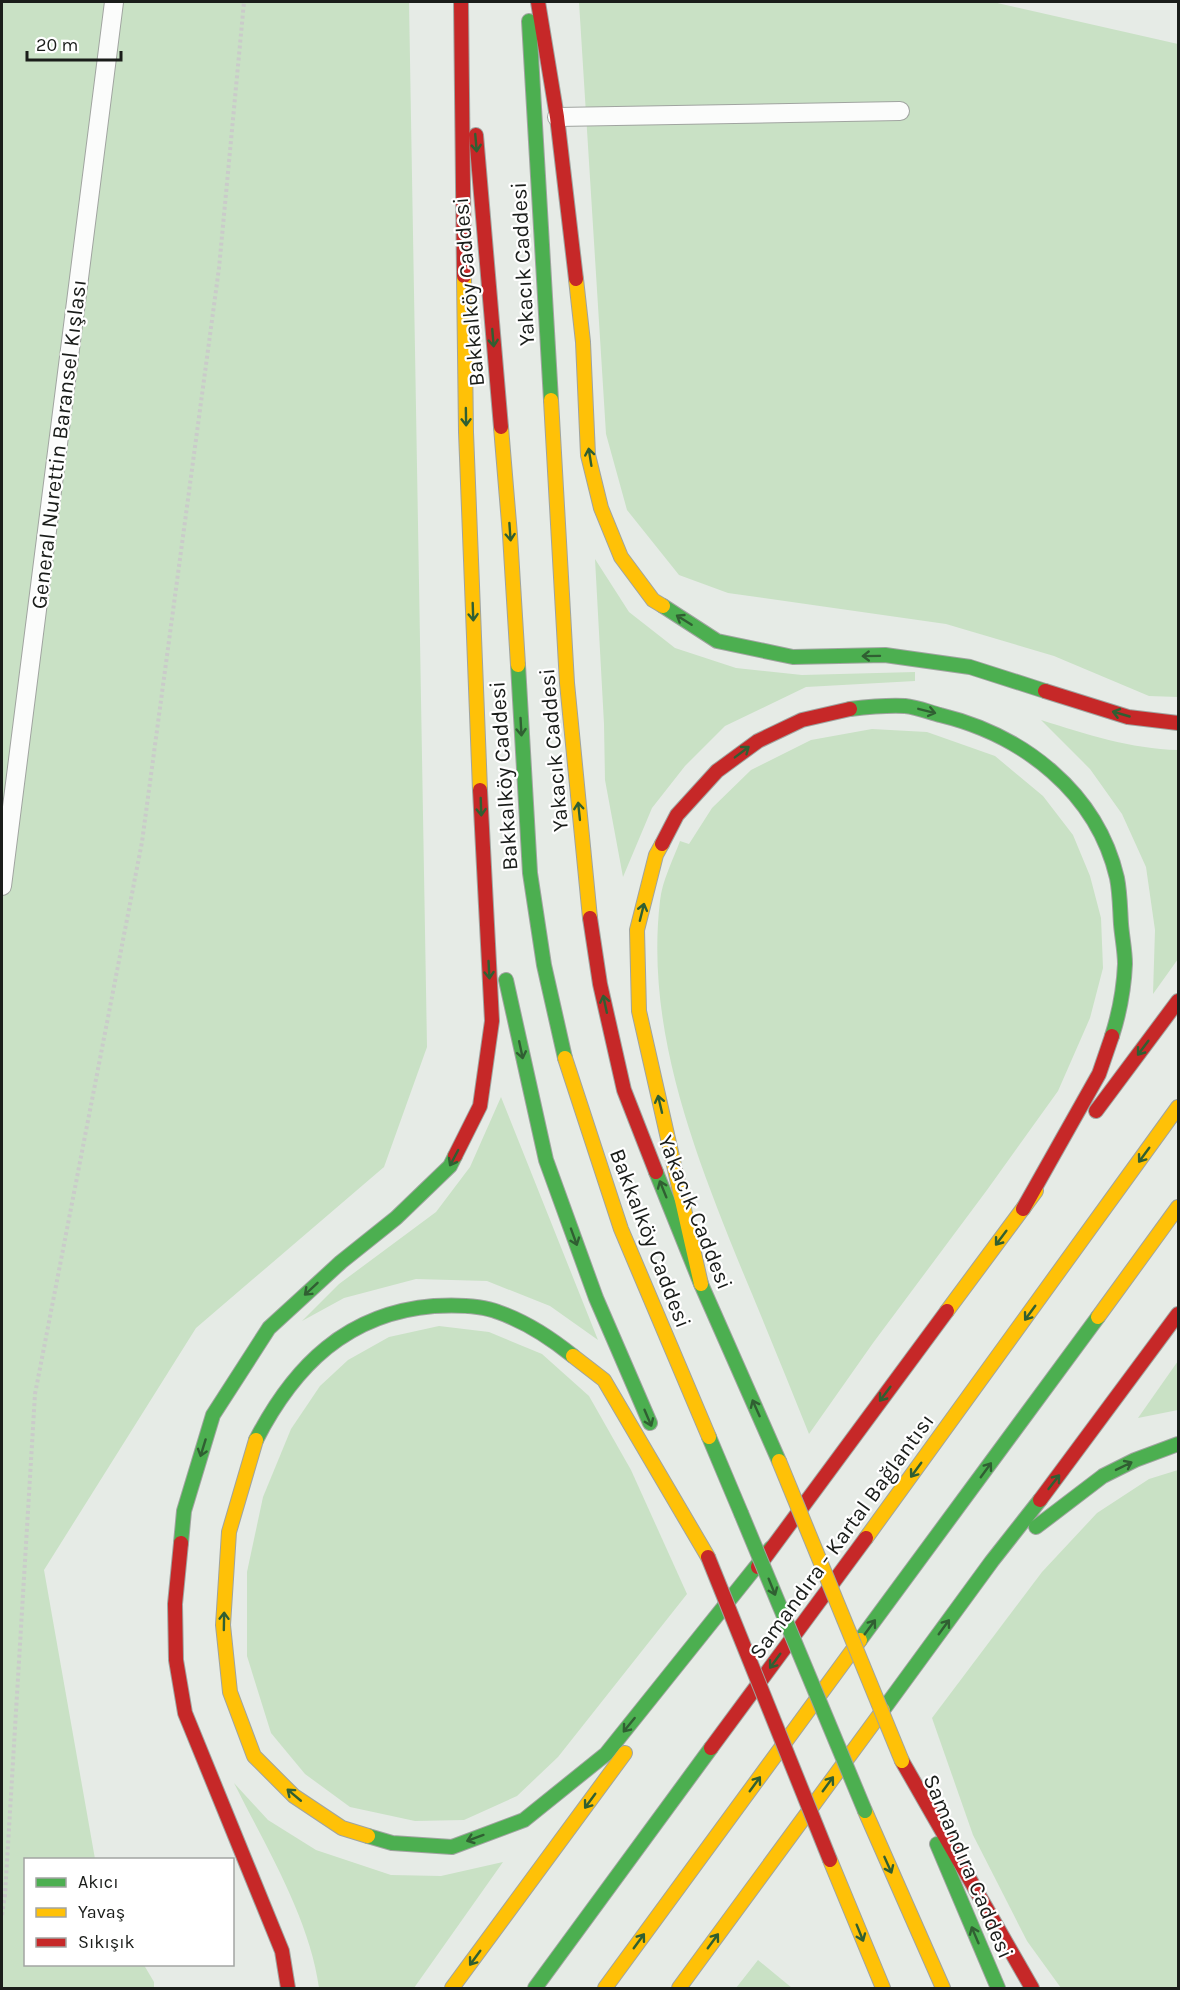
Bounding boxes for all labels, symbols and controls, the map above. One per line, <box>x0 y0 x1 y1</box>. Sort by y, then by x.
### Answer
scale bar <box>27 24 122 62</box>
text: 20 m <box>36 34 78 56</box>
one-way arrow <box>471 133 482 153</box>
street label: Yakacık Caddesi <box>506 181 540 347</box>
street label: Bakkalköy Caddesi <box>448 196 490 388</box>
street label: General Nurettin Baransel Kışlası <box>26 278 92 610</box>
one-way arrow <box>488 327 499 347</box>
one-way arrow <box>460 406 472 426</box>
one-way arrow <box>584 448 595 468</box>
one-way arrow <box>504 522 515 542</box>
one-way arrow <box>468 601 479 621</box>
one-way arrow <box>676 614 692 626</box>
one-way arrow <box>861 650 881 661</box>
street label: Yakacık Caddesi <box>534 667 574 833</box>
street label: Bakkalköy Caddesi <box>484 680 524 872</box>
one-way arrow <box>917 706 936 718</box>
one-way arrow <box>1112 708 1131 719</box>
one-way arrow <box>516 716 527 736</box>
one-way arrow <box>734 746 750 759</box>
one-way arrow <box>475 796 486 816</box>
one-way arrow <box>573 801 584 821</box>
one-way arrow <box>636 903 648 922</box>
one-way arrow <box>484 960 495 979</box>
one-way arrow <box>599 995 610 1014</box>
one-way arrow <box>516 1040 527 1060</box>
one-way arrow <box>1137 1040 1150 1056</box>
one-way arrow <box>654 1095 666 1114</box>
street label: Yakacık Caddesi <box>652 1131 738 1293</box>
street label: Bakkalköy Caddesi <box>604 1145 696 1332</box>
one-way arrow <box>1138 1146 1150 1162</box>
one-way arrow <box>448 1148 459 1166</box>
one-way arrow <box>657 1181 668 1199</box>
one-way arrow <box>570 1228 581 1246</box>
one-way arrow <box>995 1230 1008 1246</box>
one-way arrow <box>304 1282 319 1296</box>
one-way arrow <box>1024 1304 1036 1320</box>
one-way arrow <box>879 1386 891 1402</box>
one-way arrow <box>749 1399 761 1417</box>
one-way arrow <box>643 1408 654 1427</box>
street label: Samandıra - Kartal Bağlantısı <box>744 1409 940 1664</box>
one-way arrow <box>197 1438 208 1457</box>
one-way arrow <box>1114 1459 1132 1471</box>
one-way arrow <box>909 1462 922 1478</box>
one-way arrow <box>979 1462 992 1478</box>
one-way arrow <box>1048 1475 1061 1491</box>
one-way arrow <box>767 1577 778 1596</box>
one-way arrow <box>218 1612 230 1632</box>
one-way arrow <box>937 1619 950 1635</box>
one-way arrow <box>864 1620 876 1636</box>
one-way arrow <box>769 1653 781 1669</box>
one-way arrow <box>622 1717 636 1732</box>
street label: Samandıra Caddesi <box>918 1770 1019 1962</box>
one-way arrow <box>822 1776 835 1792</box>
one-way arrow <box>749 1777 761 1793</box>
one-way arrow <box>287 1788 302 1802</box>
one-way arrow <box>584 1793 597 1809</box>
one-way arrow <box>466 1834 484 1845</box>
one-way arrow <box>883 1855 895 1873</box>
legend <box>24 1858 234 1966</box>
text: Akıcı <box>78 1871 119 1893</box>
text: Yavaş <box>78 1901 125 1923</box>
one-way arrow <box>855 1924 866 1942</box>
one-way arrow <box>969 1926 980 1944</box>
text: Sıkışık <box>78 1931 135 1953</box>
one-way arrow <box>633 1934 646 1950</box>
one-way arrow <box>707 1934 719 1950</box>
one-way arrow <box>469 1950 481 1966</box>

